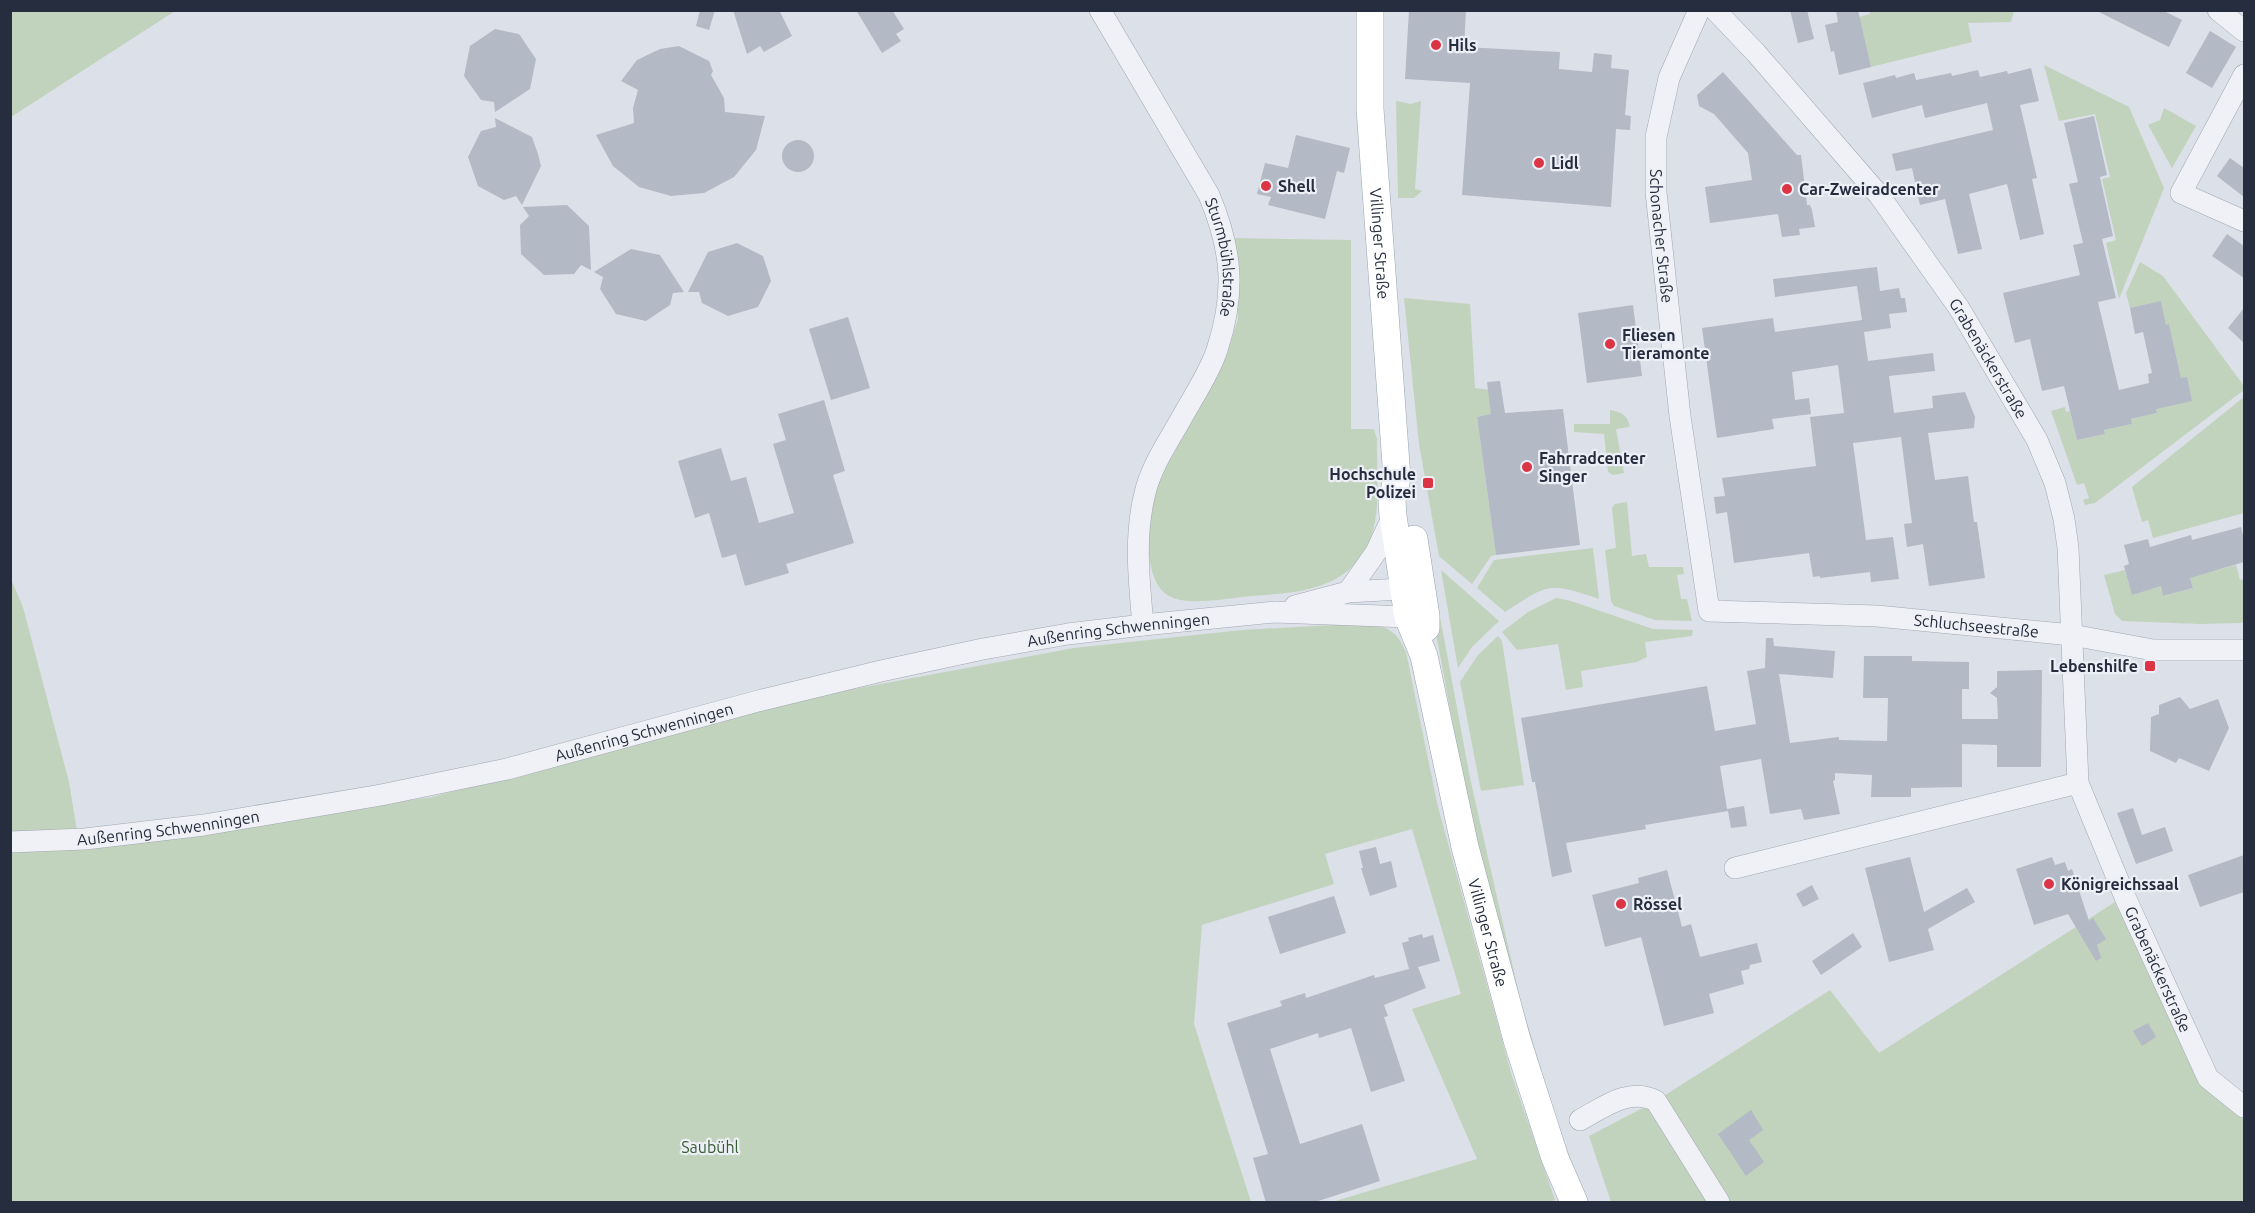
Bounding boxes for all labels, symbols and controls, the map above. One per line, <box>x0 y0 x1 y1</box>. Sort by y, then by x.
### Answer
place label: Hils <box>1448 36 1476 54</box>
marker: Hils <box>1429 38 1443 52</box>
place label: Lidl <box>1551 154 1579 172</box>
marker: Lidl <box>1532 156 1546 170</box>
street label: Schonacher Straße <box>1647 169 1677 304</box>
place label: Shell <box>1278 177 1316 195</box>
marker: Shell <box>1259 179 1273 193</box>
place label: Car-Zweiradcenter <box>1799 180 1939 198</box>
marker: Car-Zweiradcenter <box>1780 182 1794 196</box>
street label: Villinger Straße <box>1367 187 1393 300</box>
street label: Sturmbühlstraße <box>1202 195 1238 318</box>
street label: Grabenäckerstraße <box>1946 295 2031 422</box>
place label: Fliesen Tieramonte <box>1622 326 1710 362</box>
marker: Fliesen Tieramonte <box>1603 337 1617 351</box>
place label: Fahrradcenter Singer <box>1539 449 1646 485</box>
marker: Fahrradcenter Singer <box>1520 460 1534 474</box>
place label: Hochschule Polizei <box>1329 465 1416 501</box>
marker: Hochschule Polizei <box>1421 476 1435 490</box>
street label: Außenring Schwenningen <box>1026 609 1211 650</box>
street label: Schluchseestraße <box>1913 611 2040 641</box>
place label: Lebenshilfe <box>2050 657 2138 675</box>
marker: Lebenshilfe <box>2143 659 2157 673</box>
street label: Außenring Schwenningen <box>553 699 735 765</box>
street label: Außenring Schwenningen <box>77 807 261 848</box>
place label: Königreichssaal <box>2061 875 2179 893</box>
street label: Villinger Straße <box>1465 877 1511 989</box>
marker: Königreichssaal <box>2042 877 2056 891</box>
place label: Rössel <box>1633 895 1682 913</box>
marker: Rössel <box>1614 897 1628 911</box>
street label: Grabenäckerstraße <box>2121 903 2195 1035</box>
park label: Saubühl <box>681 1138 739 1156</box>

